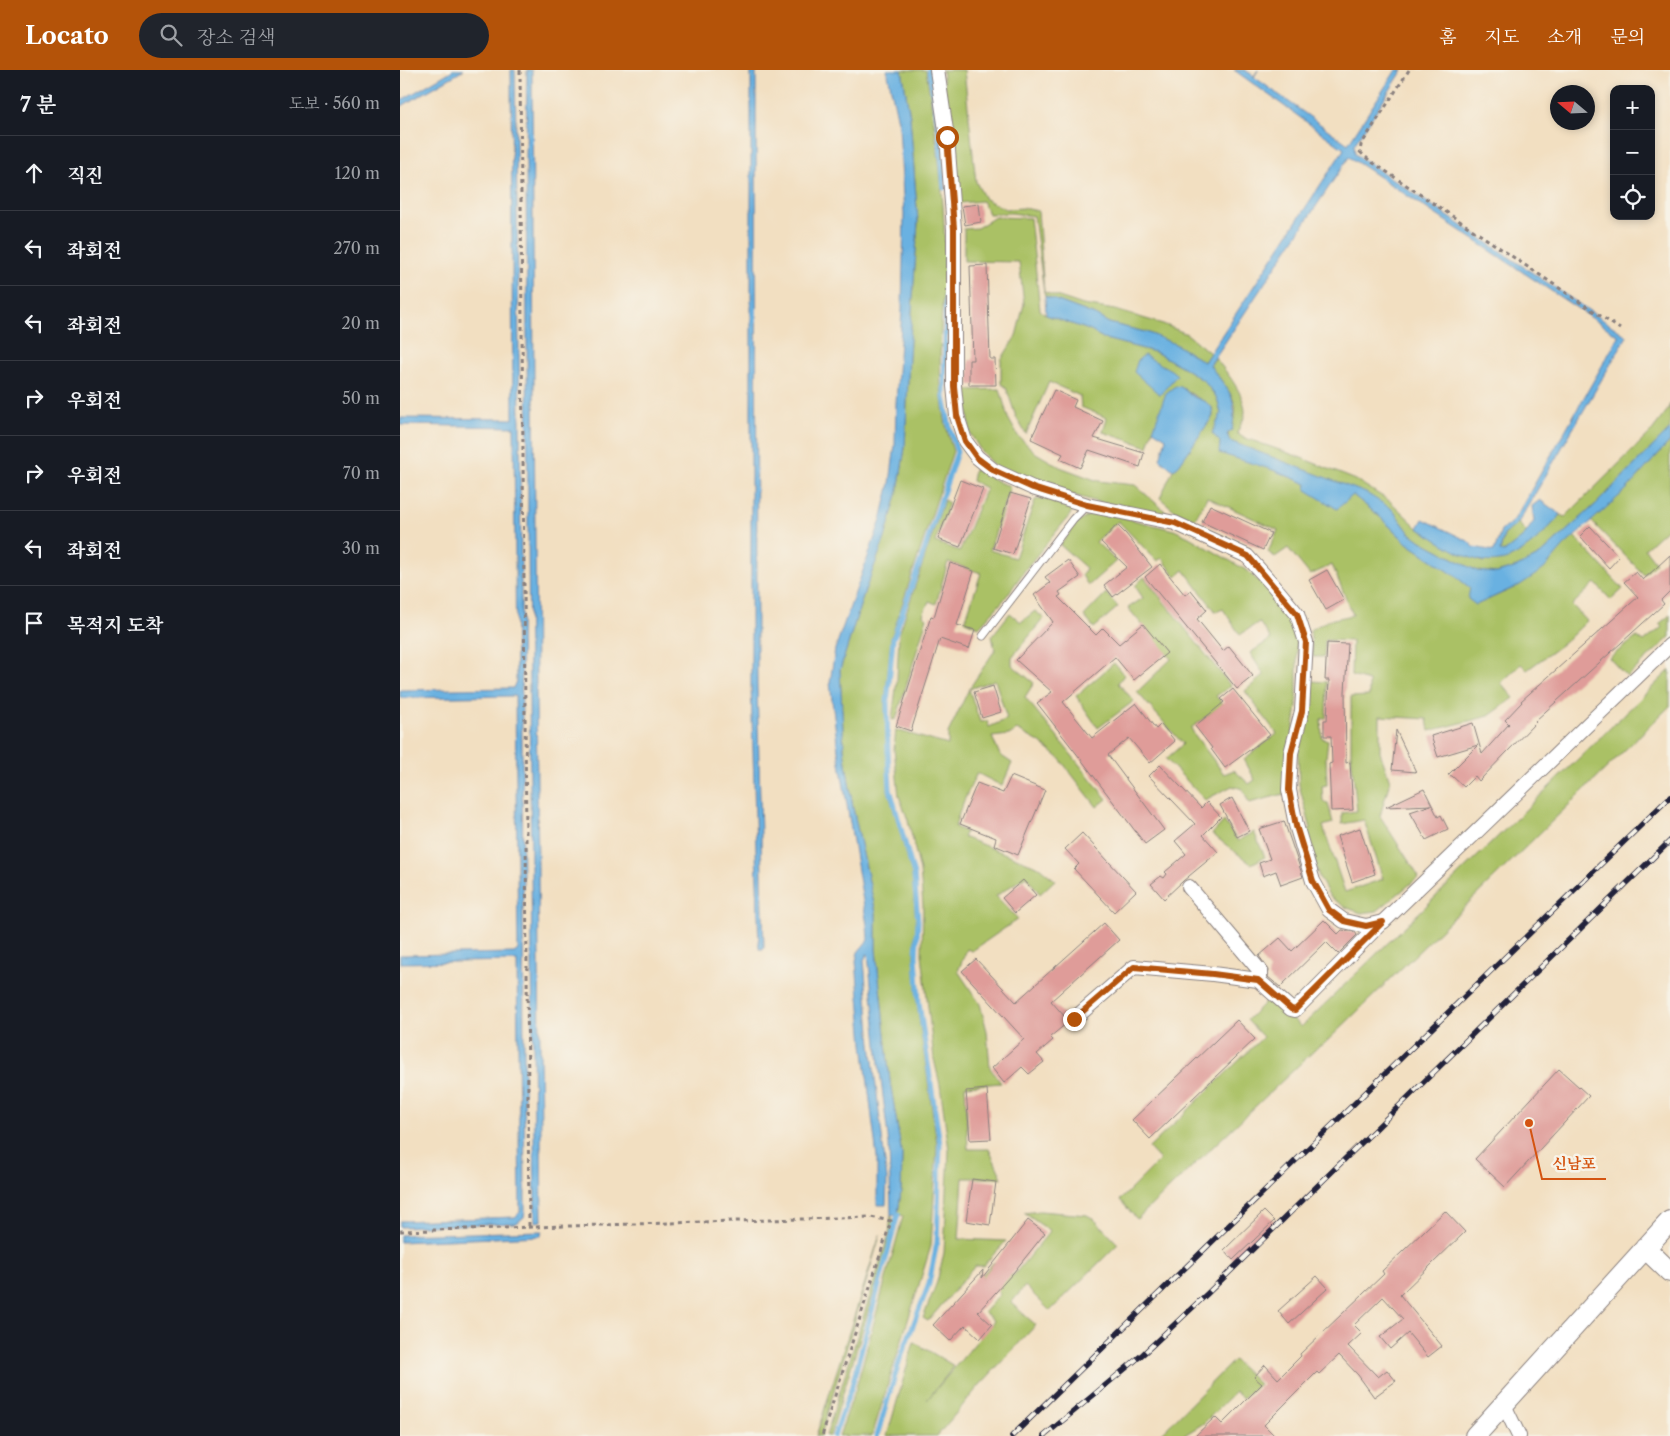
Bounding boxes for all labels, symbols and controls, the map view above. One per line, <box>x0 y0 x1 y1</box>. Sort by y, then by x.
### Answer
search box <box>139 13 489 58</box>
text: Locato <box>25 21 109 50</box>
icon: search <box>157 21 185 49</box>
text: 장소 검색 <box>197 26 275 49</box>
text: 홈 <box>1439 26 1457 48</box>
text: 지도 <box>1485 26 1519 48</box>
text: 소개 <box>1547 26 1582 48</box>
text: 문의 <box>1610 26 1645 48</box>
north arrow <box>1550 85 1595 130</box>
map controls <box>1610 85 1655 220</box>
button: + <box>1610 85 1655 130</box>
text: 7 분 <box>20 92 57 117</box>
text: 도보 · 560 m <box>289 93 380 113</box>
route start <box>936 126 959 149</box>
button: − <box>1610 130 1655 175</box>
icon: ahead <box>20 159 48 187</box>
text: 120 m <box>335 163 380 183</box>
text: 직진 <box>67 164 104 187</box>
button: locate <box>1610 175 1655 220</box>
icon: left <box>20 234 48 262</box>
text: 270 m <box>334 238 380 258</box>
text: 좌회전 <box>67 239 122 262</box>
icon: left <box>20 309 48 337</box>
text: 20 m <box>341 313 380 333</box>
text: 좌회전 <box>67 314 122 337</box>
icon: right <box>20 384 48 412</box>
text: 50 m <box>342 388 380 408</box>
text: 우회전 <box>67 389 122 412</box>
icon: right <box>20 459 48 487</box>
text: 70 m <box>343 463 380 483</box>
text: 우회전 <box>67 464 122 487</box>
icon: left <box>20 534 48 562</box>
text: 30 m <box>342 538 380 558</box>
text: 좌회전 <box>67 539 122 562</box>
icon: arrive <box>20 609 48 637</box>
text: 목적지 도착 <box>67 614 164 637</box>
route end <box>1063 1008 1086 1031</box>
callout: 신남포 <box>1542 1149 1606 1179</box>
text: 신남포 <box>1552 1154 1596 1173</box>

